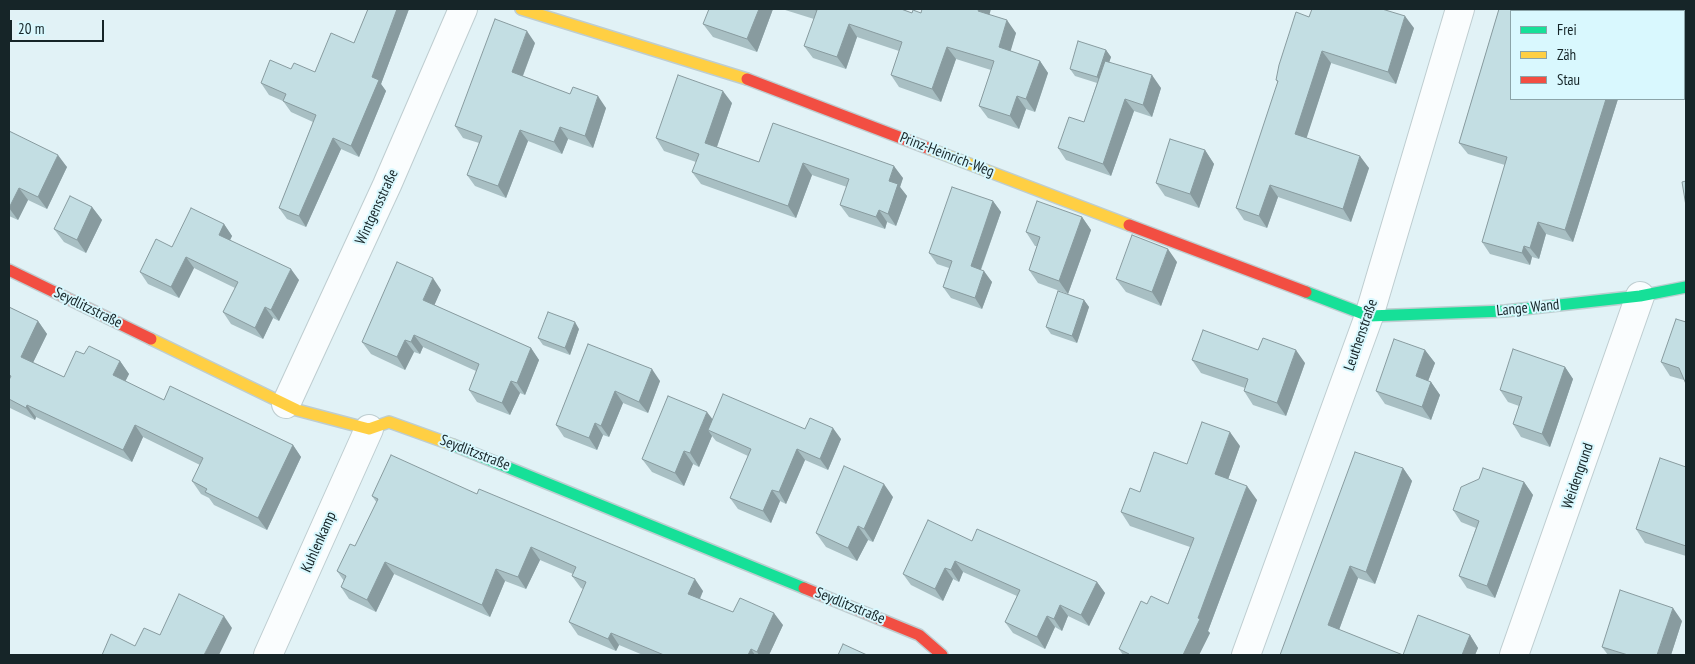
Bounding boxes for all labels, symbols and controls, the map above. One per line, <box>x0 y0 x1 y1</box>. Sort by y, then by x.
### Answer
scale bar <box>12 10 106 42</box>
legend <box>1510 10 1685 100</box>
text: 20 m <box>18 19 44 38</box>
text: Frei <box>1557 20 1577 39</box>
text: Zäh <box>1557 45 1576 64</box>
text: Stau <box>1557 70 1580 89</box>
street label: Prinz-Heinrich-Weg <box>897 129 997 181</box>
street label: Wintgensstraße <box>352 166 402 248</box>
street label: Seydlitzstraße <box>51 284 125 332</box>
street label: Lange Wand <box>1496 296 1560 320</box>
street label: Leuthenstraße <box>1340 297 1382 373</box>
street label: Seydlitzstraße <box>437 431 513 475</box>
street label: Weidengrund <box>1558 441 1598 511</box>
street label: Kuhlenkamp <box>298 509 340 575</box>
street label: Seydlitzstraße <box>813 584 887 628</box>

